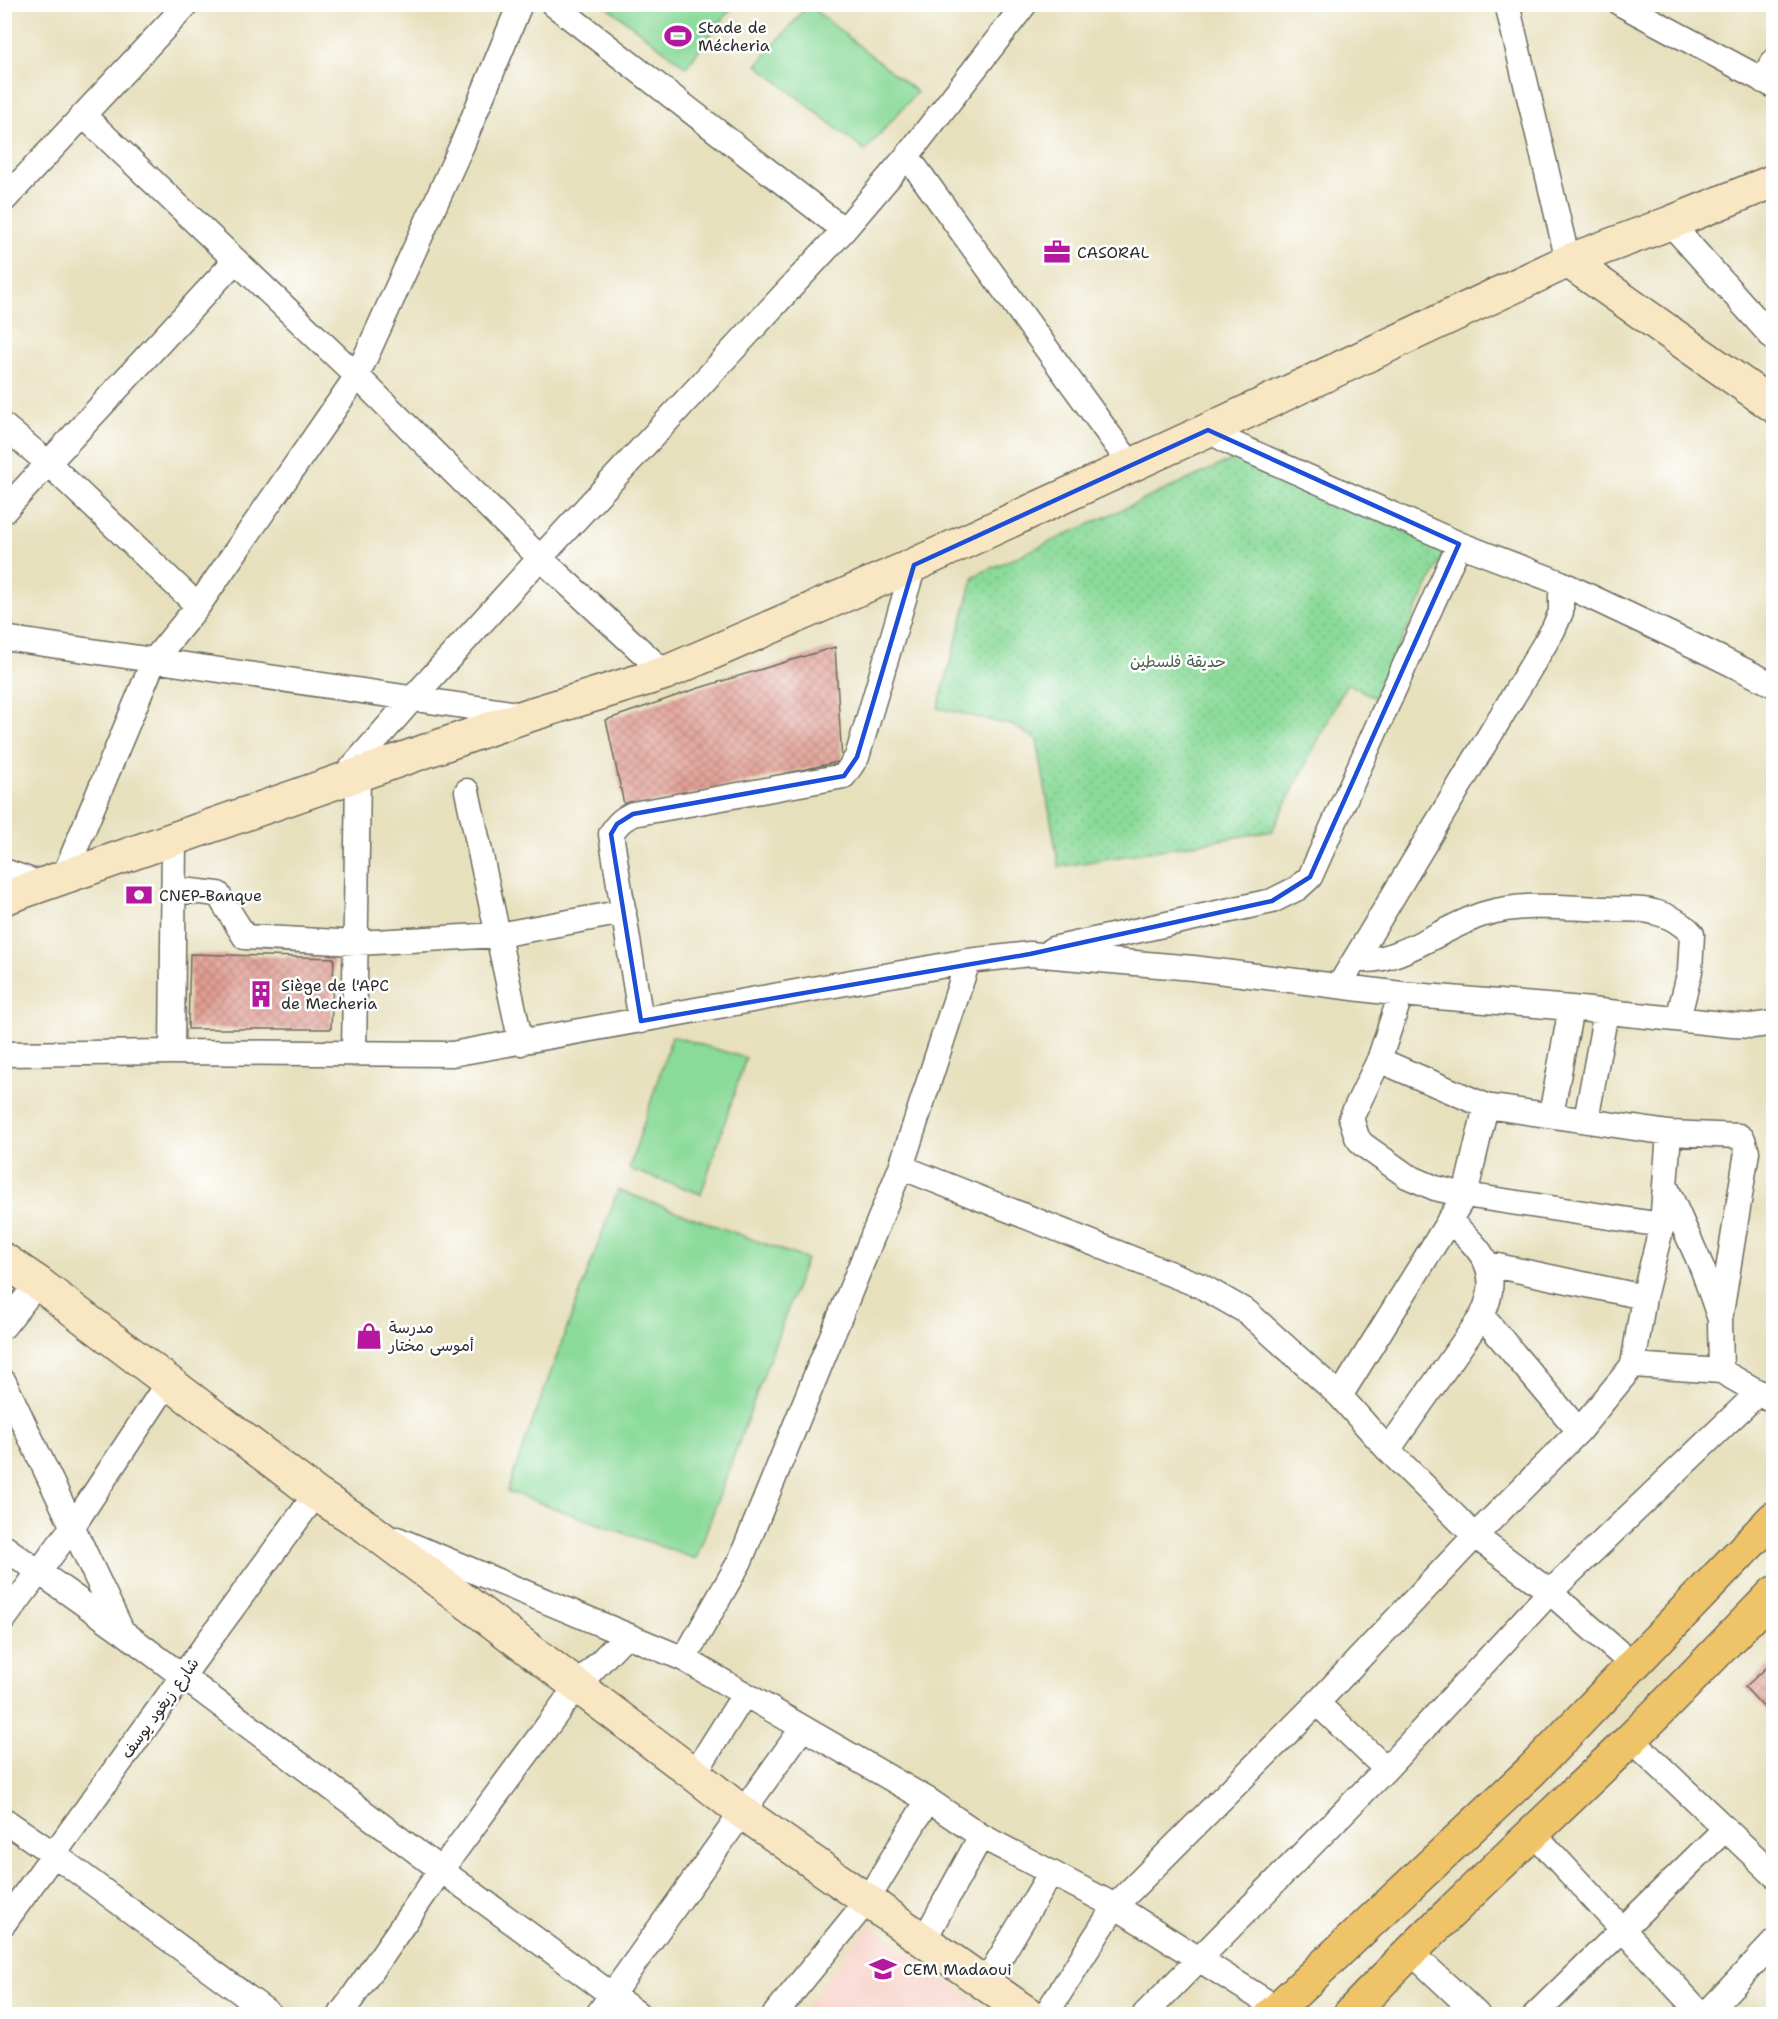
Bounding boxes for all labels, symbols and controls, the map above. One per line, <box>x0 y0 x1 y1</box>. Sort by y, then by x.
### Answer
place label: Stade de Mécheria <box>698 17 770 56</box>
sports icon: Stade de Mécheria <box>663 21 693 51</box>
office icon: CASORAL <box>1042 237 1072 267</box>
place label: CASORAL <box>1077 242 1150 263</box>
park label: حديقة فلسطين <box>1130 651 1226 672</box>
bank icon: CNEP-Banque <box>124 880 154 910</box>
place label: CNEP-Banque <box>159 885 262 906</box>
place label: Siège de l'APC de Mecheria <box>281 975 389 1014</box>
building icon: Siège de l'APC de Mecheria <box>246 979 276 1009</box>
place label: مدرسة أموسى مختار <box>387 1317 474 1356</box>
shop icon: مدرسة أموسى مختار <box>354 1321 384 1351</box>
street label: شارع زيغود يوسف <box>116 1653 205 1763</box>
school or university icon: CEM Madaoui <box>868 1954 898 1984</box>
place label: CEM Madaoui <box>903 1959 1012 1980</box>

